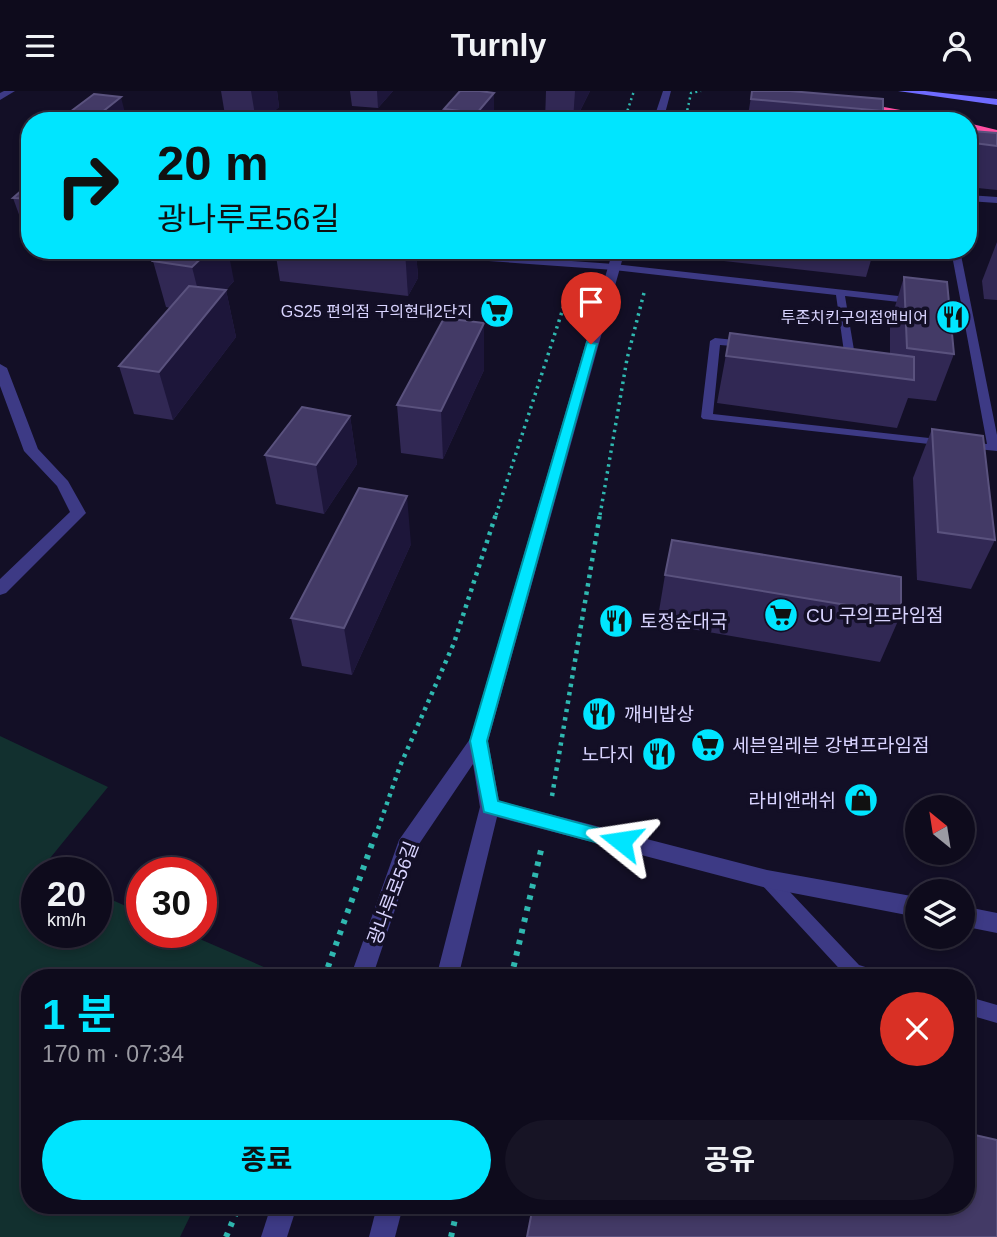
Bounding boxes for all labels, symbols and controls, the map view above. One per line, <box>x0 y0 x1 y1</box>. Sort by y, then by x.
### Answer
icon: menu <box>21 27 59 65</box>
text: Turnly <box>451 27 546 63</box>
icon: person <box>938 27 976 65</box>
text: 20 m <box>157 136 269 190</box>
icon: right <box>42 140 133 231</box>
text: 광나루로56길 <box>157 201 340 237</box>
pin <box>561 272 621 344</box>
icon: arrive <box>572 283 610 321</box>
supermarket icon: GS25 편의점 구의현대2단지 <box>478 292 516 330</box>
restaurant icon: 투존치킨구의점앤비어 <box>934 298 972 336</box>
place label: GS25 편의점 구의현대2단지 <box>281 303 472 320</box>
place label: 투존치킨구의점앤비어 <box>781 309 928 326</box>
supermarket icon: CU 구의프라임점 <box>762 596 800 634</box>
restaurant icon: 토정순대국 <box>597 602 635 640</box>
place label: CU 구의프라임점 <box>806 605 944 626</box>
place label: 토정순대국 <box>640 611 727 632</box>
restaurant icon: 깨비밥상 <box>580 695 618 733</box>
place label: 깨비밥상 <box>624 704 694 725</box>
supermarket icon: 세븐일레븐 강변프라임점 <box>689 726 727 764</box>
restaurant icon: 노다지 <box>640 735 678 773</box>
place label: 세븐일레븐 강변프라임점 <box>732 735 930 756</box>
place label: 노다지 <box>582 744 634 765</box>
shop icon: 라비앤래쉬 <box>842 781 880 819</box>
place label: 라비앤래쉬 <box>749 790 836 811</box>
north arrow <box>905 795 975 865</box>
map controls <box>905 795 975 949</box>
position arrow <box>584 804 658 878</box>
street label: 광나루로56길 <box>364 839 422 947</box>
speed limit sign: 30 <box>126 857 217 948</box>
text: 20 <box>47 874 86 913</box>
button: layers <box>905 879 975 949</box>
text: km/h <box>47 910 86 930</box>
text: 1 분 <box>42 991 116 1038</box>
button: close <box>880 992 954 1066</box>
text: 170 m · 07:34 <box>42 1041 184 1067</box>
button: 종료 <box>42 1120 491 1200</box>
button: 공유 <box>505 1120 954 1200</box>

